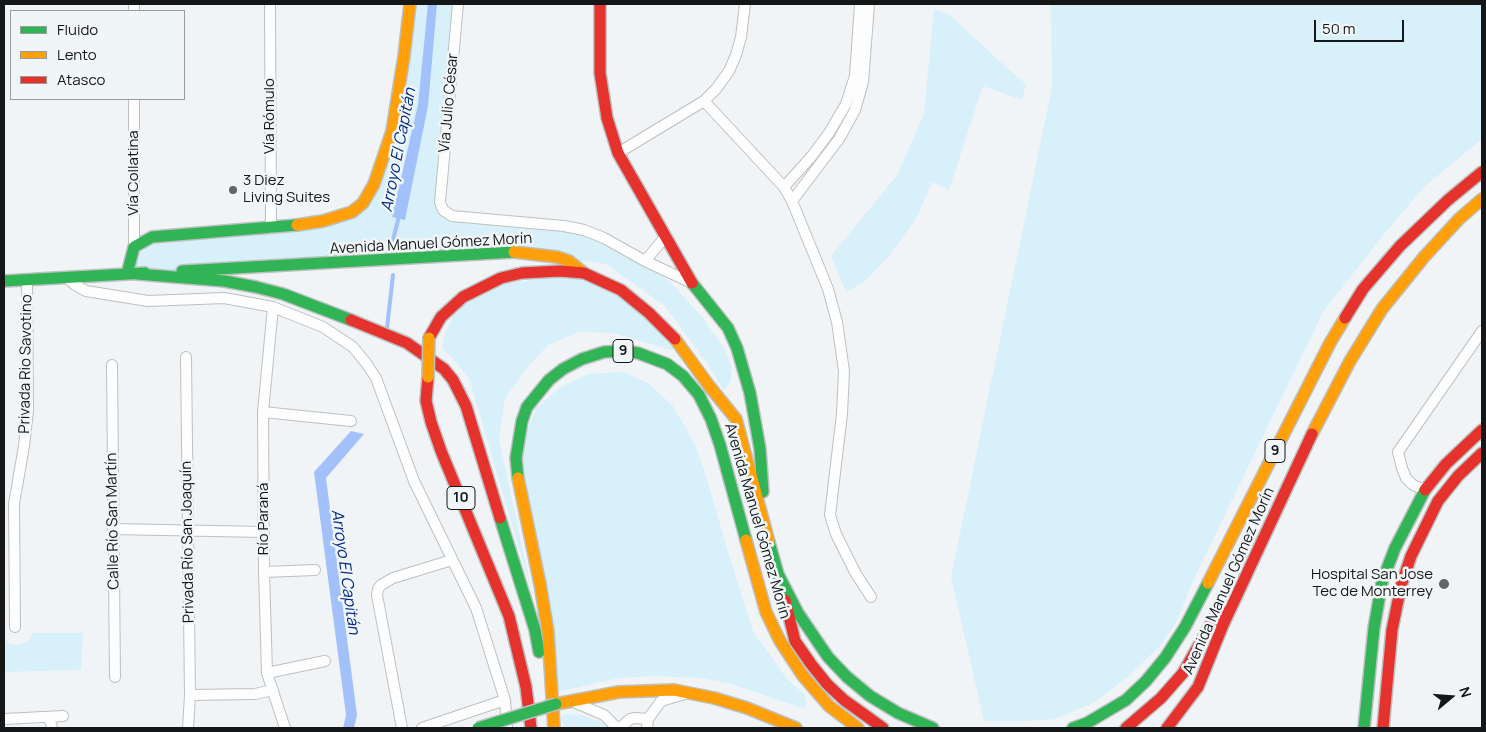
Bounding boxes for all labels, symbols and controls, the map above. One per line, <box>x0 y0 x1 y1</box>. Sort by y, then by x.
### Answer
legend <box>10 10 185 100</box>
scale bar <box>1316 10 1406 42</box>
text: 50 m <box>1322 18 1356 39</box>
text: Fluido <box>57 19 98 40</box>
text: Lento <box>57 44 97 65</box>
street label: Vía Julio César <box>436 53 462 153</box>
text: Atasco <box>57 69 105 90</box>
street label: Vía Rómulo <box>261 78 279 154</box>
water label: Arroyo El Capitán <box>378 86 420 214</box>
street label: Vía Collatina <box>125 130 143 216</box>
place label: 3 Diez Living Suites <box>243 172 330 207</box>
marker: 3 Diez Living Suites <box>227 184 239 196</box>
street label: Avenida Manuel Gómez Morín <box>329 230 533 258</box>
street label: Privada Rio Savotino <box>16 294 36 434</box>
road number: 9 <box>613 340 633 362</box>
street label: Avenida Manuel Gómez Morín <box>720 421 794 621</box>
road number: 9 <box>1265 440 1285 462</box>
street label: Calle Río San Martín <box>103 452 123 590</box>
street label: Privada Río San Joaquín <box>178 461 198 623</box>
street label: Río Paraná <box>255 483 273 555</box>
street label: Avenida Manuel Gómez Morín <box>1180 485 1278 677</box>
road number: 10 <box>447 486 475 509</box>
water label: Arroyo El Capitán <box>327 508 363 636</box>
place label: Hospital San Jose Tec de Monterrey <box>1311 566 1433 601</box>
marker: Hospital San Jose Tec de Monterrey <box>1437 577 1451 591</box>
north arrow <box>1426 672 1476 722</box>
text: N <box>1455 684 1476 700</box>

